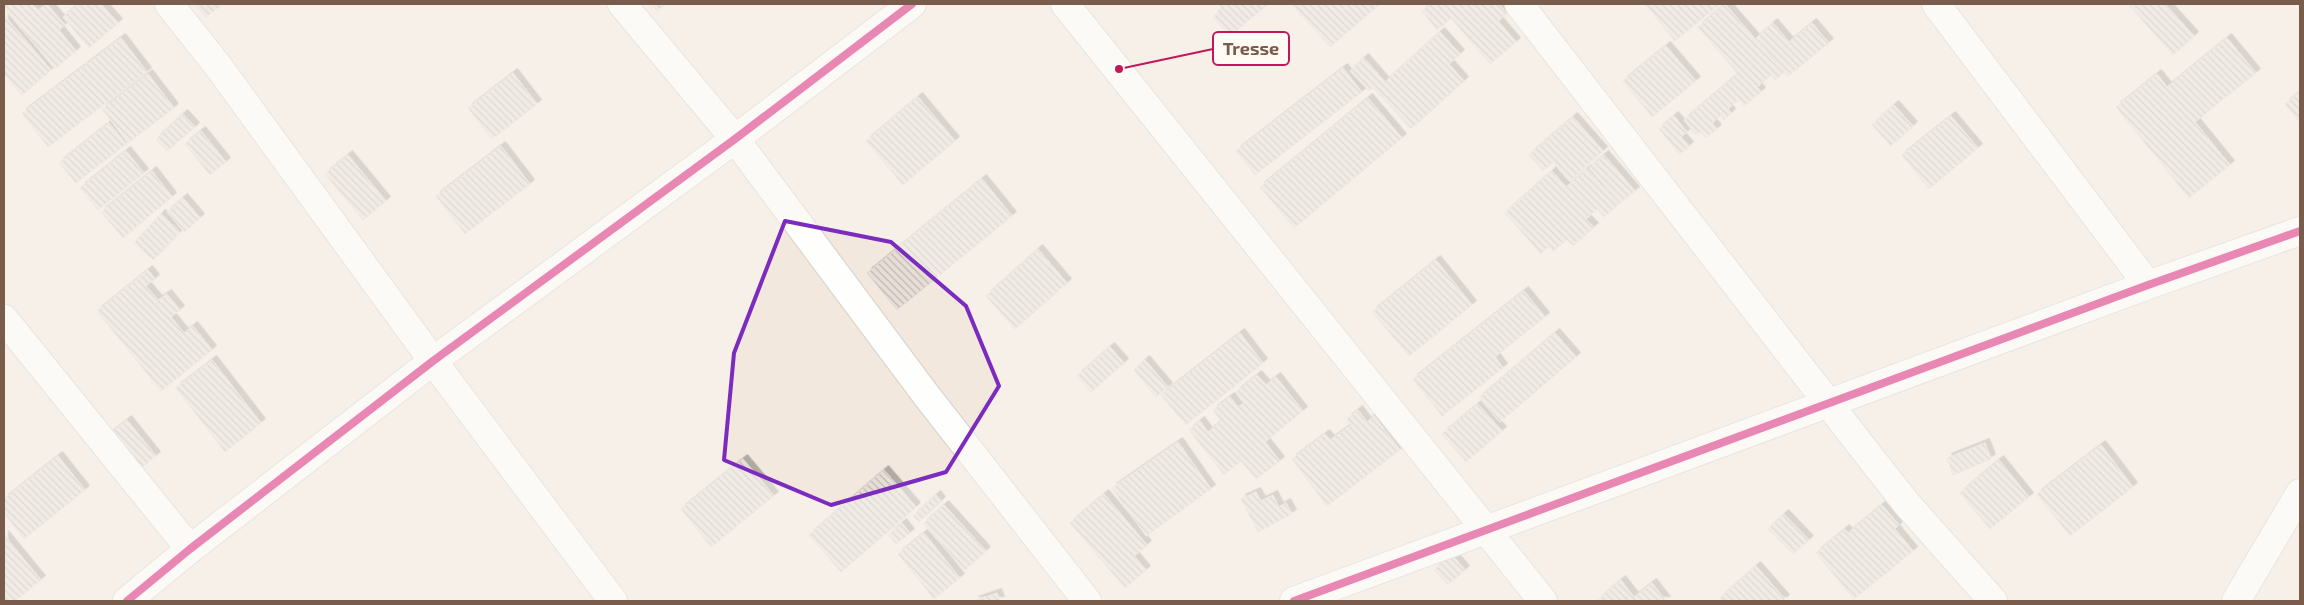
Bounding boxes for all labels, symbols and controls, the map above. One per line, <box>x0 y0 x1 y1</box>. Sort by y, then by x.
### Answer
callout: Tresse <box>1213 32 1289 65</box>
text: Tresse <box>1223 37 1279 59</box>

